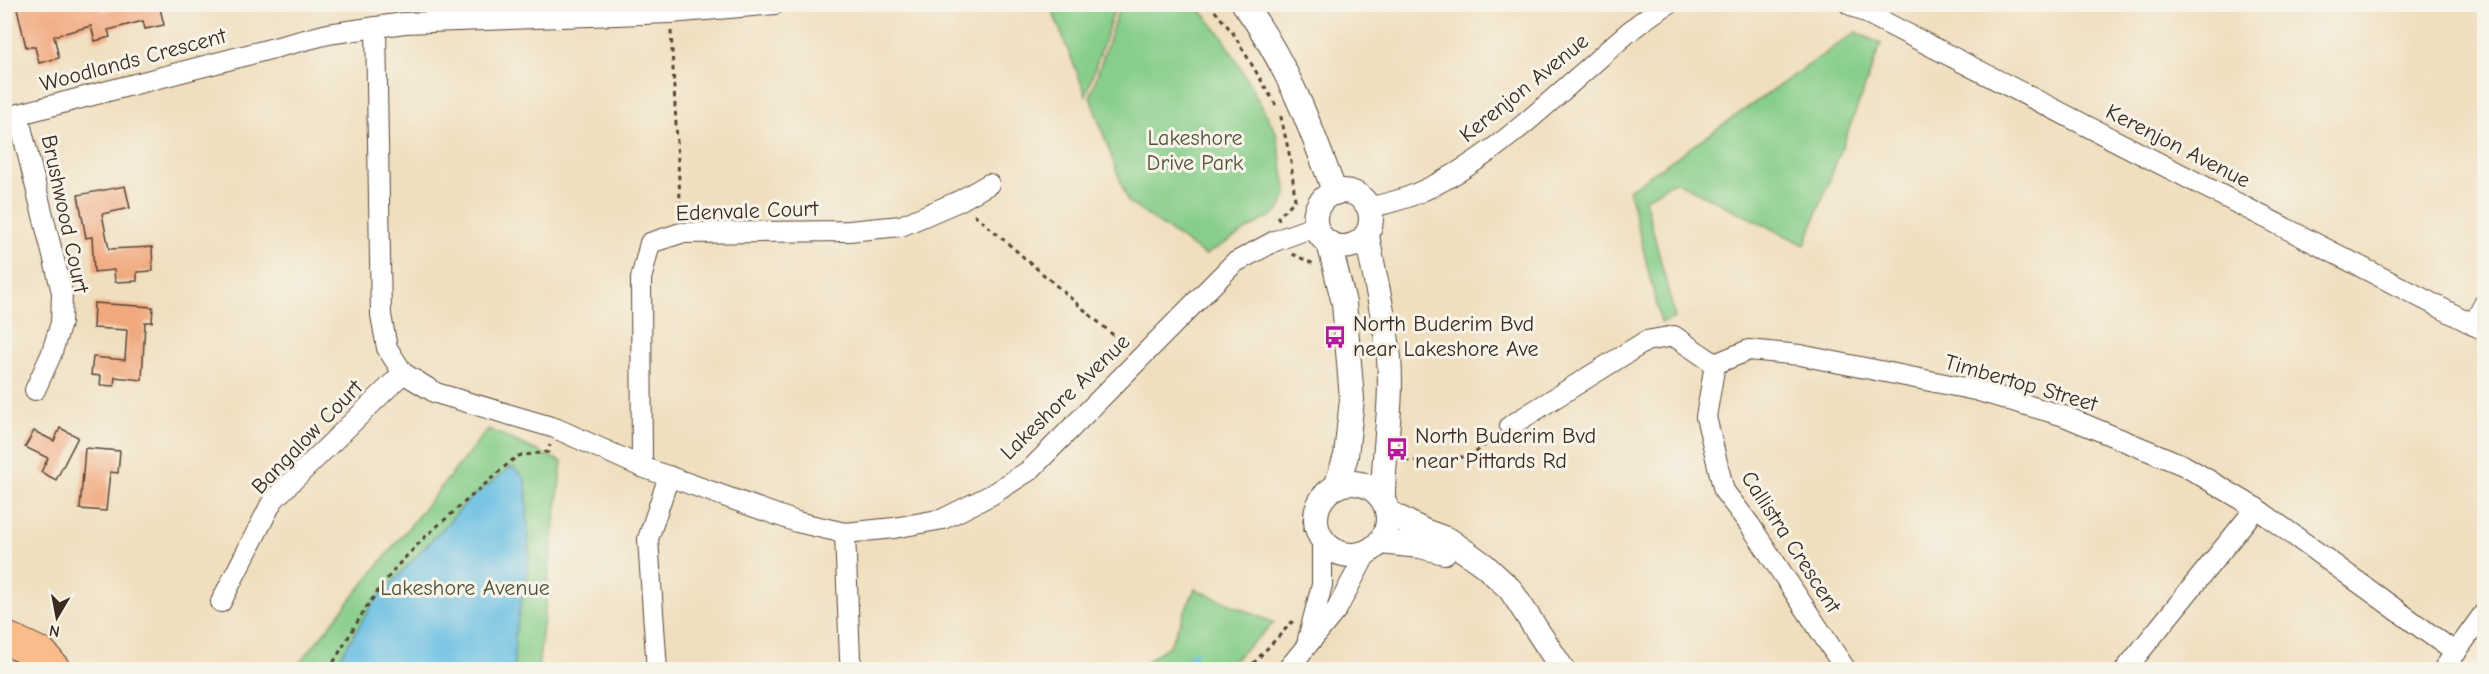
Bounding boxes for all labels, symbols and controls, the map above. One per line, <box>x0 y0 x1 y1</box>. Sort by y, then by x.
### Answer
street label: Woodlands Crescent <box>37 22 230 97</box>
street label: Kerenjon Avenue <box>1454 28 1594 148</box>
street label: Kerenjon Avenue <box>2102 99 2254 193</box>
park label: Lakeshore Drive Park <box>1147 125 1244 176</box>
street label: Brushwood Court <box>36 133 95 296</box>
street label: Edenvale Court <box>675 195 820 226</box>
place label: North Buderim Bvd near Lakeshore Ave <box>1353 311 1539 362</box>
bus stop icon: North Buderim Bvd near Lakeshore Ave <box>1322 324 1348 350</box>
street label: Lakeshore Avenue <box>995 329 1135 465</box>
street label: Timbertop Street <box>1942 349 2101 417</box>
street label: Bangalow Court <box>246 374 368 499</box>
place label: North Buderim Bvd near Pittards Rd <box>1415 423 1596 474</box>
bus stop icon: North Buderim Bvd near Pittards Rd <box>1384 436 1410 462</box>
street label: Callistra Crescent <box>1735 466 1847 618</box>
park label: Lakeshore Avenue <box>380 575 550 601</box>
north arrow <box>27 587 87 647</box>
text: N <box>48 621 61 641</box>

